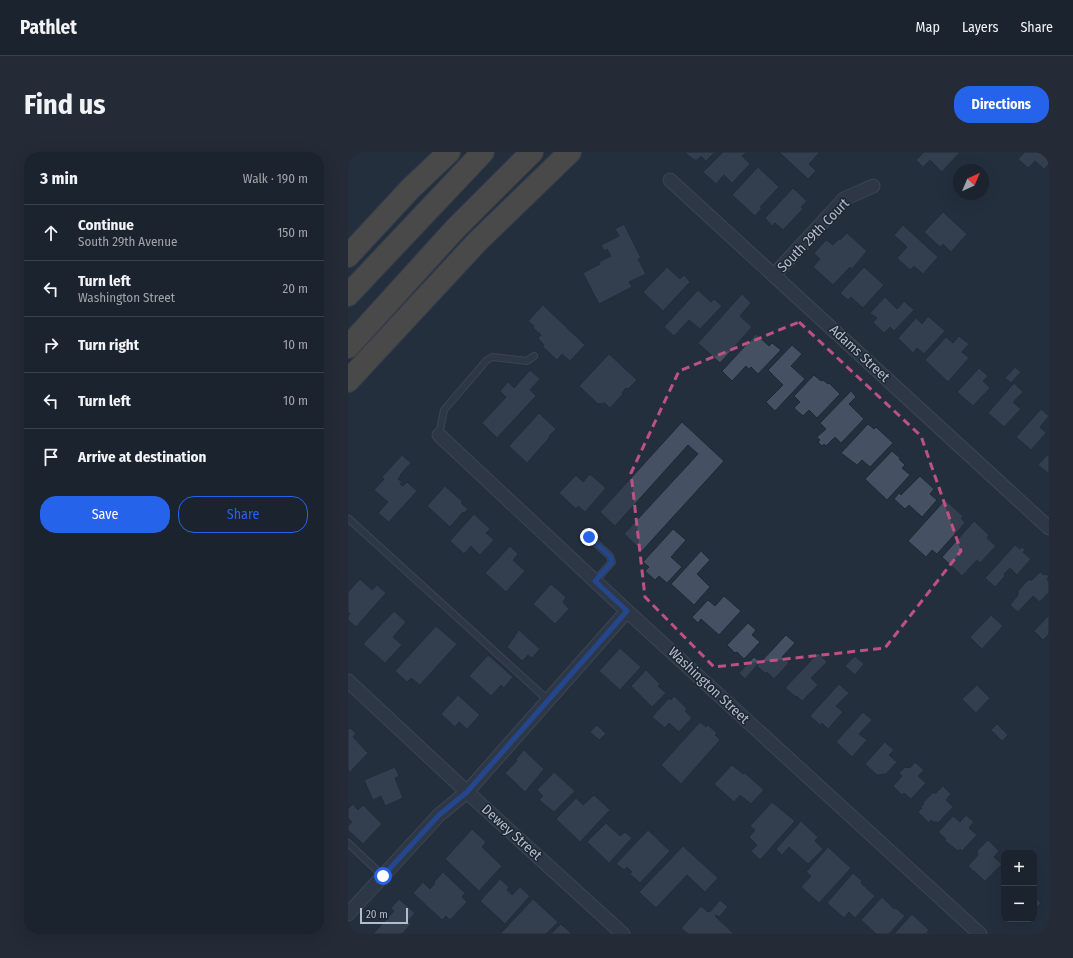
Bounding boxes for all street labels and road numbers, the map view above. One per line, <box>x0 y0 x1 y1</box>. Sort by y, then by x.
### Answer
street label: South 29th Court <box>774 195 853 276</box>
street label: Adams Street <box>826 321 894 386</box>
street label: Washington Street <box>665 644 753 728</box>
street label: Dewey Street <box>478 801 546 864</box>

